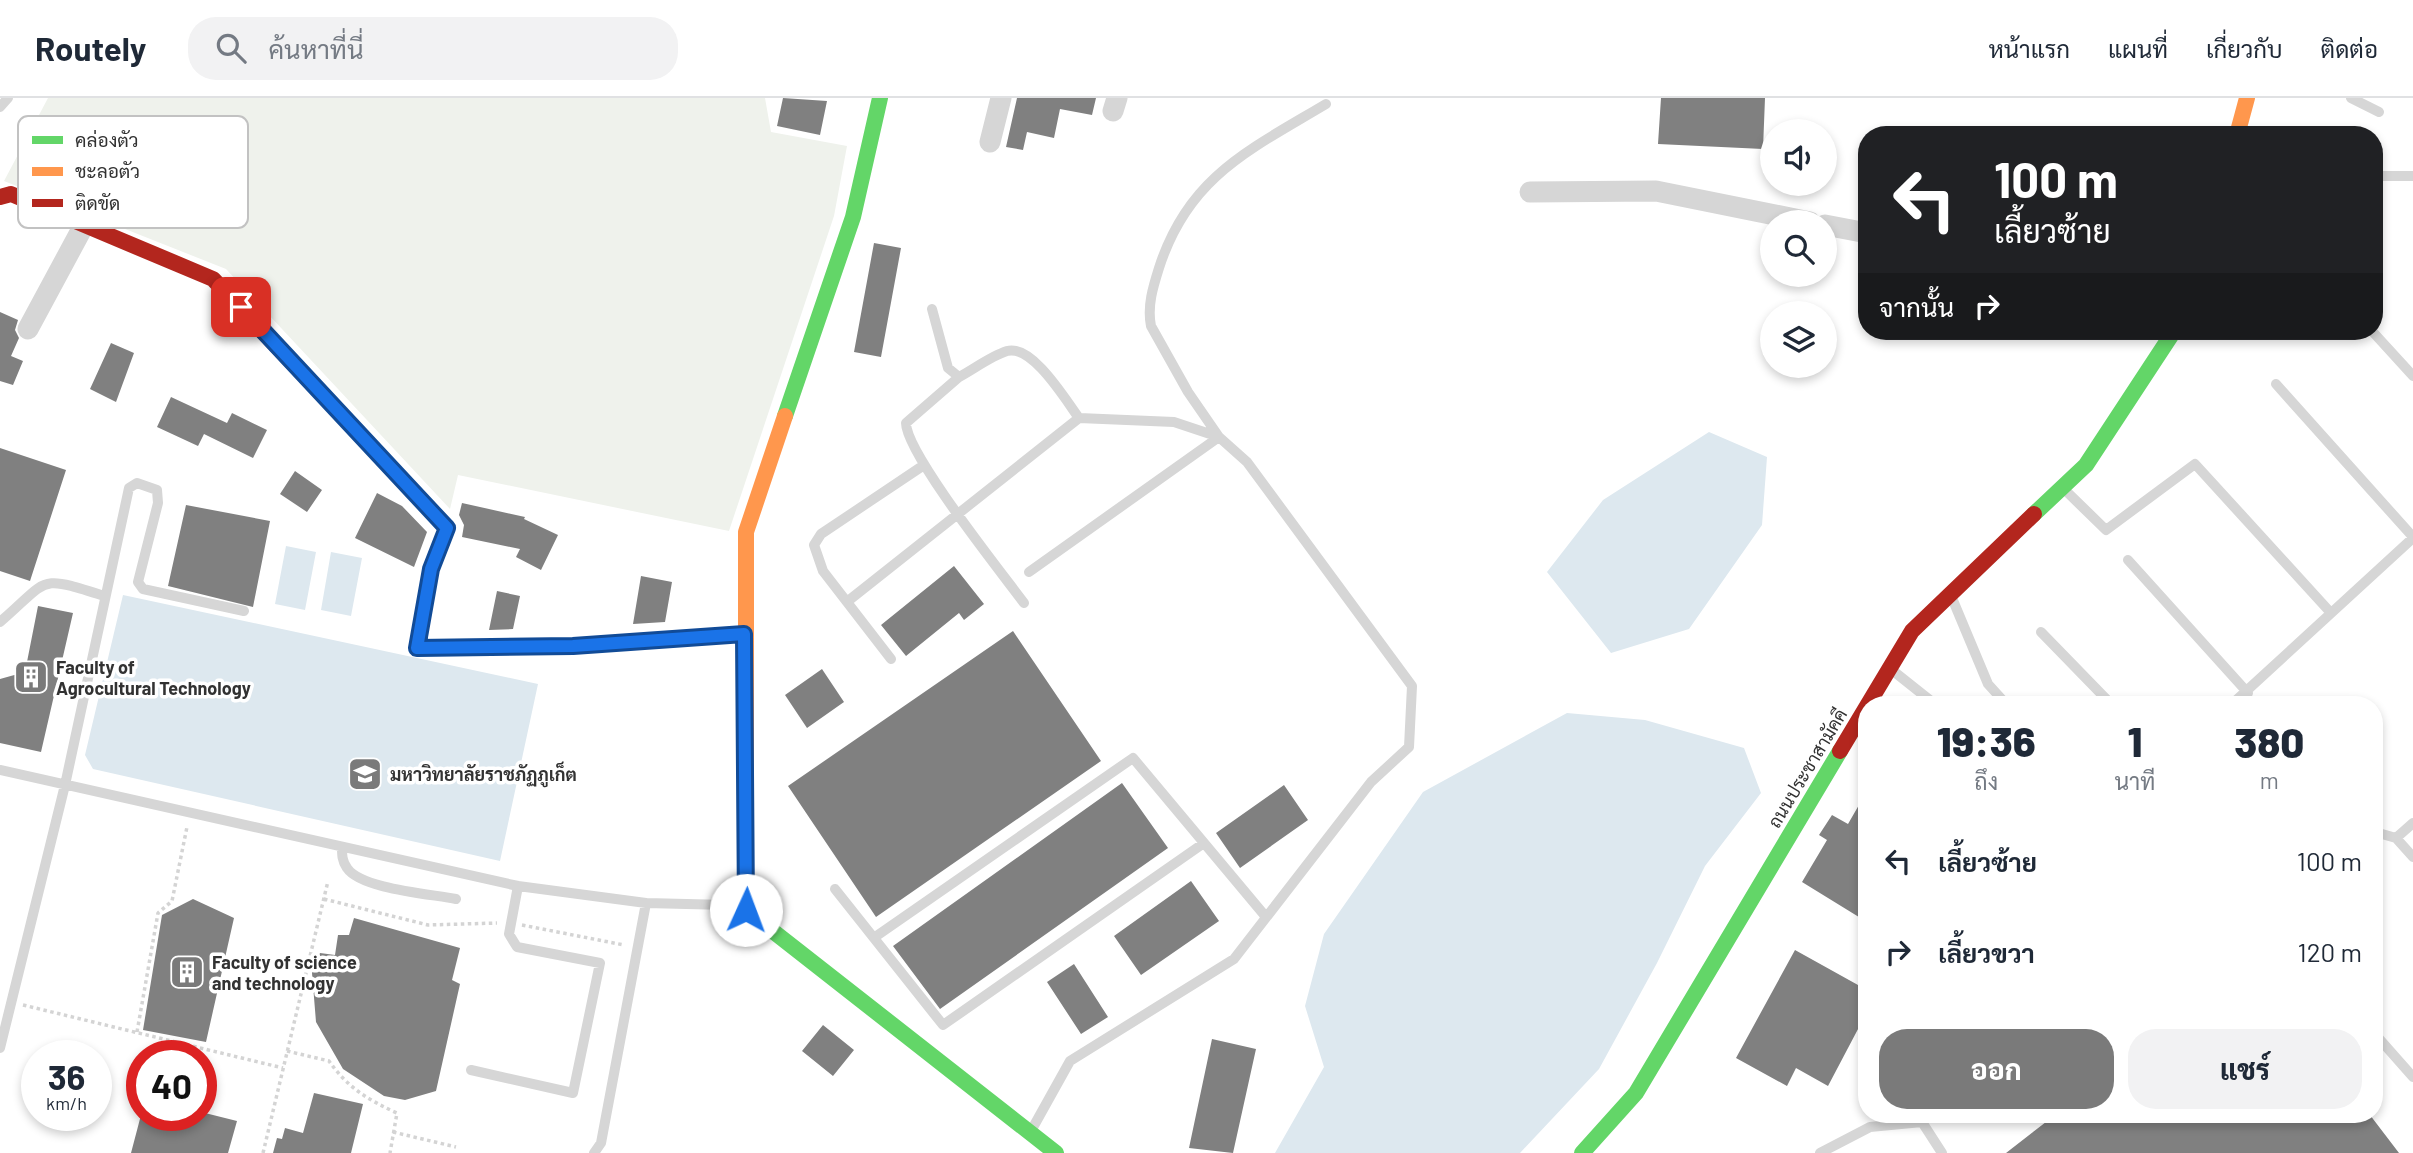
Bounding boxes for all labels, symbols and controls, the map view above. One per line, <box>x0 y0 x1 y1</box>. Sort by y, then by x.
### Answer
search box <box>188 17 678 80</box>
text: Routely <box>35 28 146 68</box>
icon: search <box>212 29 250 67</box>
text: ค้นหาที่นี่ <box>268 33 363 64</box>
text: หน้าแรก <box>1989 34 2070 63</box>
text: แผนที่ <box>2108 34 2168 63</box>
text: เกี่ยวกับ <box>2206 34 2283 63</box>
text: ติดต่อ <box>2321 34 2378 63</box>
legend <box>18 116 248 228</box>
map controls <box>1760 119 1837 378</box>
button: sound <box>1760 119 1837 196</box>
text: คล่องตัว <box>75 128 139 151</box>
text: 100 m <box>1994 149 2118 208</box>
icon: left <box>1879 154 1970 245</box>
text: ชะลอตัว <box>75 159 140 182</box>
text: ติดขัด <box>75 191 120 214</box>
button: search <box>1760 210 1837 287</box>
text: เลี้ยวซ้าย <box>1994 211 2111 249</box>
pin <box>211 277 271 337</box>
icon: right <box>1968 287 2006 325</box>
icon: arrive <box>222 288 260 326</box>
text: จากนั้น <box>1879 291 1954 322</box>
button: layers <box>1760 301 1837 378</box>
place label: Faculty of Agrocultural Technology <box>56 656 251 699</box>
building icon: Faculty of Agrocultural Technology <box>12 658 50 696</box>
street label: ถนนประชาสามัคคี <box>1762 704 1851 832</box>
text: 19:36 <box>1937 715 2036 765</box>
text: 1 <box>2127 715 2142 765</box>
text: 380 <box>2234 716 2304 766</box>
school or university icon: มหาวิทยาลัยราชภัฏภูเก็ต <box>346 755 384 793</box>
place label: มหาวิทยาลัยราชภัฏภูเก็ต <box>390 761 577 788</box>
text: m <box>2260 766 2279 794</box>
text: ถึง <box>1974 767 1998 795</box>
text: นาที <box>2114 767 2155 795</box>
icon: left <box>1879 842 1917 880</box>
text: 100 m <box>2297 845 2362 876</box>
text: เลี้ยวซ้าย <box>1938 846 2037 877</box>
position arrow <box>709 873 783 947</box>
icon: right <box>1879 933 1917 971</box>
text: 120 m <box>2298 936 2362 967</box>
text: เลี้ยวขวา <box>1938 937 2035 968</box>
place label: Faculty of science and technology <box>212 951 357 994</box>
building icon: Faculty of science and technology <box>168 953 206 991</box>
button: ออก <box>1879 1029 2114 1109</box>
button: แชร์ <box>2128 1029 2362 1109</box>
speed limit sign: 40 <box>126 1040 217 1131</box>
text: 36 <box>48 1055 85 1097</box>
text: km/h <box>46 1092 87 1114</box>

